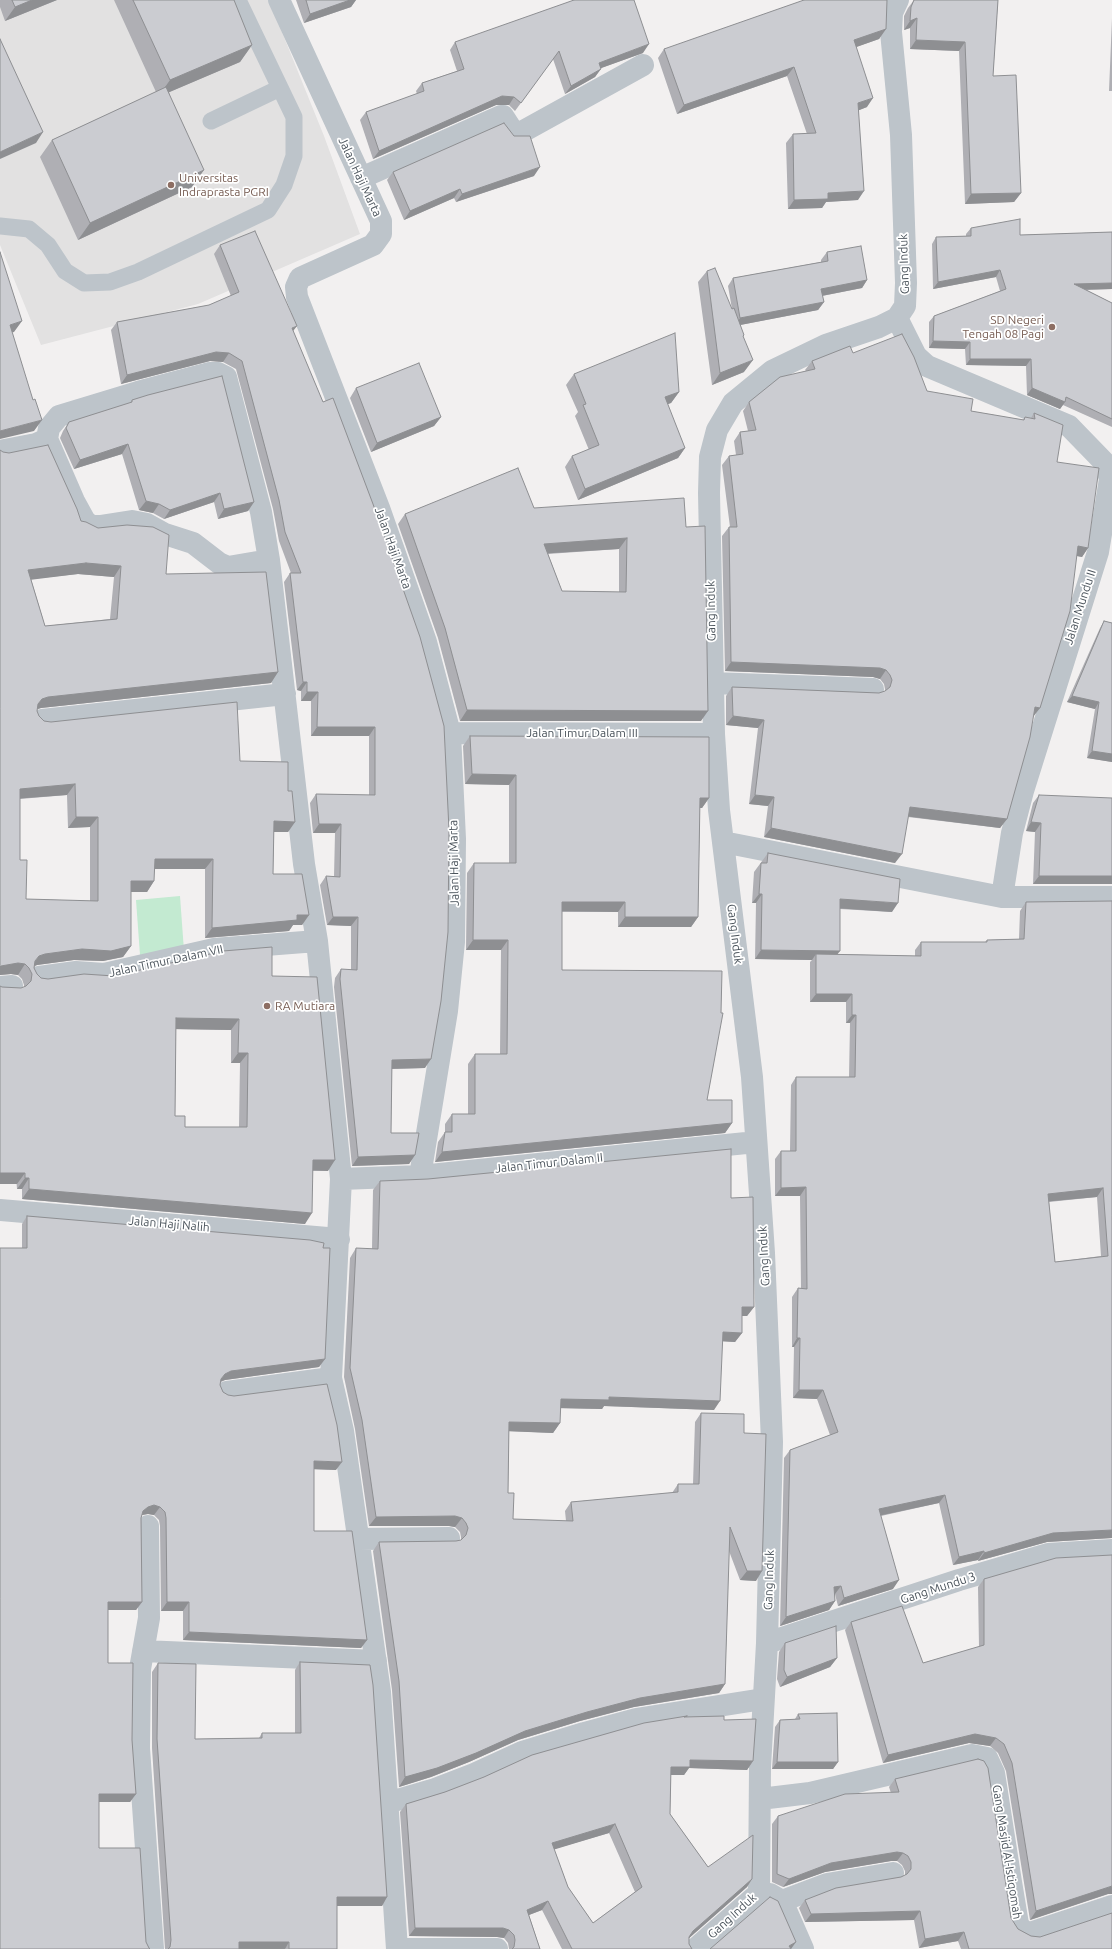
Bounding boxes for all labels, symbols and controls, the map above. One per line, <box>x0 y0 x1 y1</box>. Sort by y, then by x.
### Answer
street label: Jalan Haji Marta <box>335 135 385 219</box>
place label: Universitas Indraprasta PGRI <box>179 171 269 199</box>
marker: Universitas Indraprasta PGRI <box>166 180 176 190</box>
street label: Gang Induk <box>896 234 912 294</box>
place label: SD Negeri Tengah 08 Pagi <box>962 313 1044 341</box>
marker: SD Negeri Tengah 08 Pagi <box>1047 322 1057 332</box>
street label: Jalan Haji Marta <box>372 505 414 591</box>
street label: Jalan Mundu II <box>1061 568 1099 646</box>
street label: Gang Induk <box>703 581 719 641</box>
street label: Jalan Timur Dalam III <box>526 726 638 740</box>
street label: Jalan Haji Marta <box>446 820 462 906</box>
street label: Gang Induk <box>724 903 746 965</box>
street label: Jalan Timur Dalam VII <box>108 942 224 980</box>
place label: RA Mutiara <box>275 999 335 1013</box>
marker: RA Mutiara <box>262 1001 272 1011</box>
street label: Jalan Timur Dalam II <box>494 1150 604 1176</box>
street label: Jalan Haji Nalih <box>128 1213 210 1235</box>
street label: Gang Induk <box>755 1225 773 1287</box>
street label: Gang Induk <box>761 1550 777 1610</box>
street label: Gang Mundu 3 <box>899 1569 977 1607</box>
street label: Gang Masjid Al-Istiqomah <box>989 1784 1025 1920</box>
street label: Gang Induk <box>705 1890 759 1942</box>

